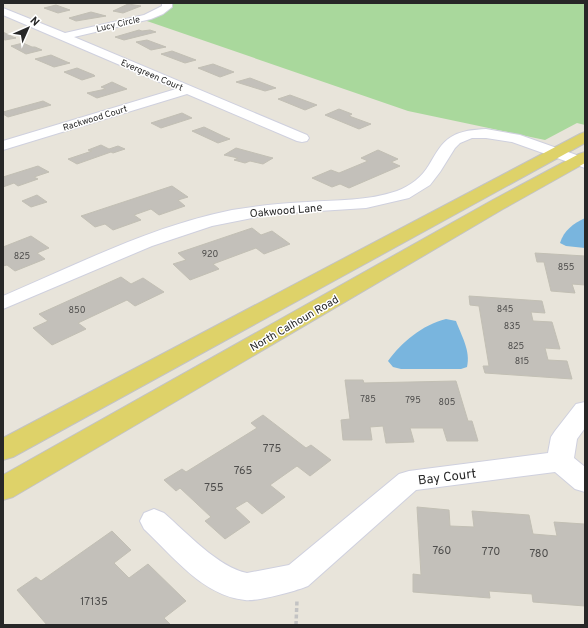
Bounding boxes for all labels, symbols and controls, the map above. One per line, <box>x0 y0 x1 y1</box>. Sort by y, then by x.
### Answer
north arrow <box>8 8 48 48</box>
text: N <box>27 14 42 29</box>
street label: Lucy Circle <box>95 14 141 35</box>
street label: Evergreen Court <box>119 57 184 93</box>
street label: Rackwood Court <box>62 103 129 134</box>
street label: Oakwood Lane <box>249 201 323 221</box>
house number: 920 <box>202 249 219 260</box>
house number: 825 <box>14 251 30 262</box>
house number: 855 <box>558 262 574 273</box>
street label: North Calhoun Road <box>248 293 341 355</box>
house number: 845 <box>497 304 513 315</box>
house number: 850 <box>69 305 86 316</box>
house number: 835 <box>504 321 520 332</box>
house number: 825 <box>508 341 524 352</box>
house number: 815 <box>515 356 529 367</box>
house number: 785 <box>360 394 376 405</box>
house number: 795 <box>405 395 421 406</box>
house number: 805 <box>439 397 455 408</box>
house number: 775 <box>263 442 282 456</box>
house number: 765 <box>234 464 252 478</box>
street label: Bay Court <box>417 466 477 490</box>
house number: 755 <box>204 481 224 495</box>
house number: 760 <box>433 544 451 558</box>
house number: 770 <box>482 545 500 559</box>
house number: 780 <box>529 547 549 561</box>
house number: 17135 <box>80 595 108 609</box>

